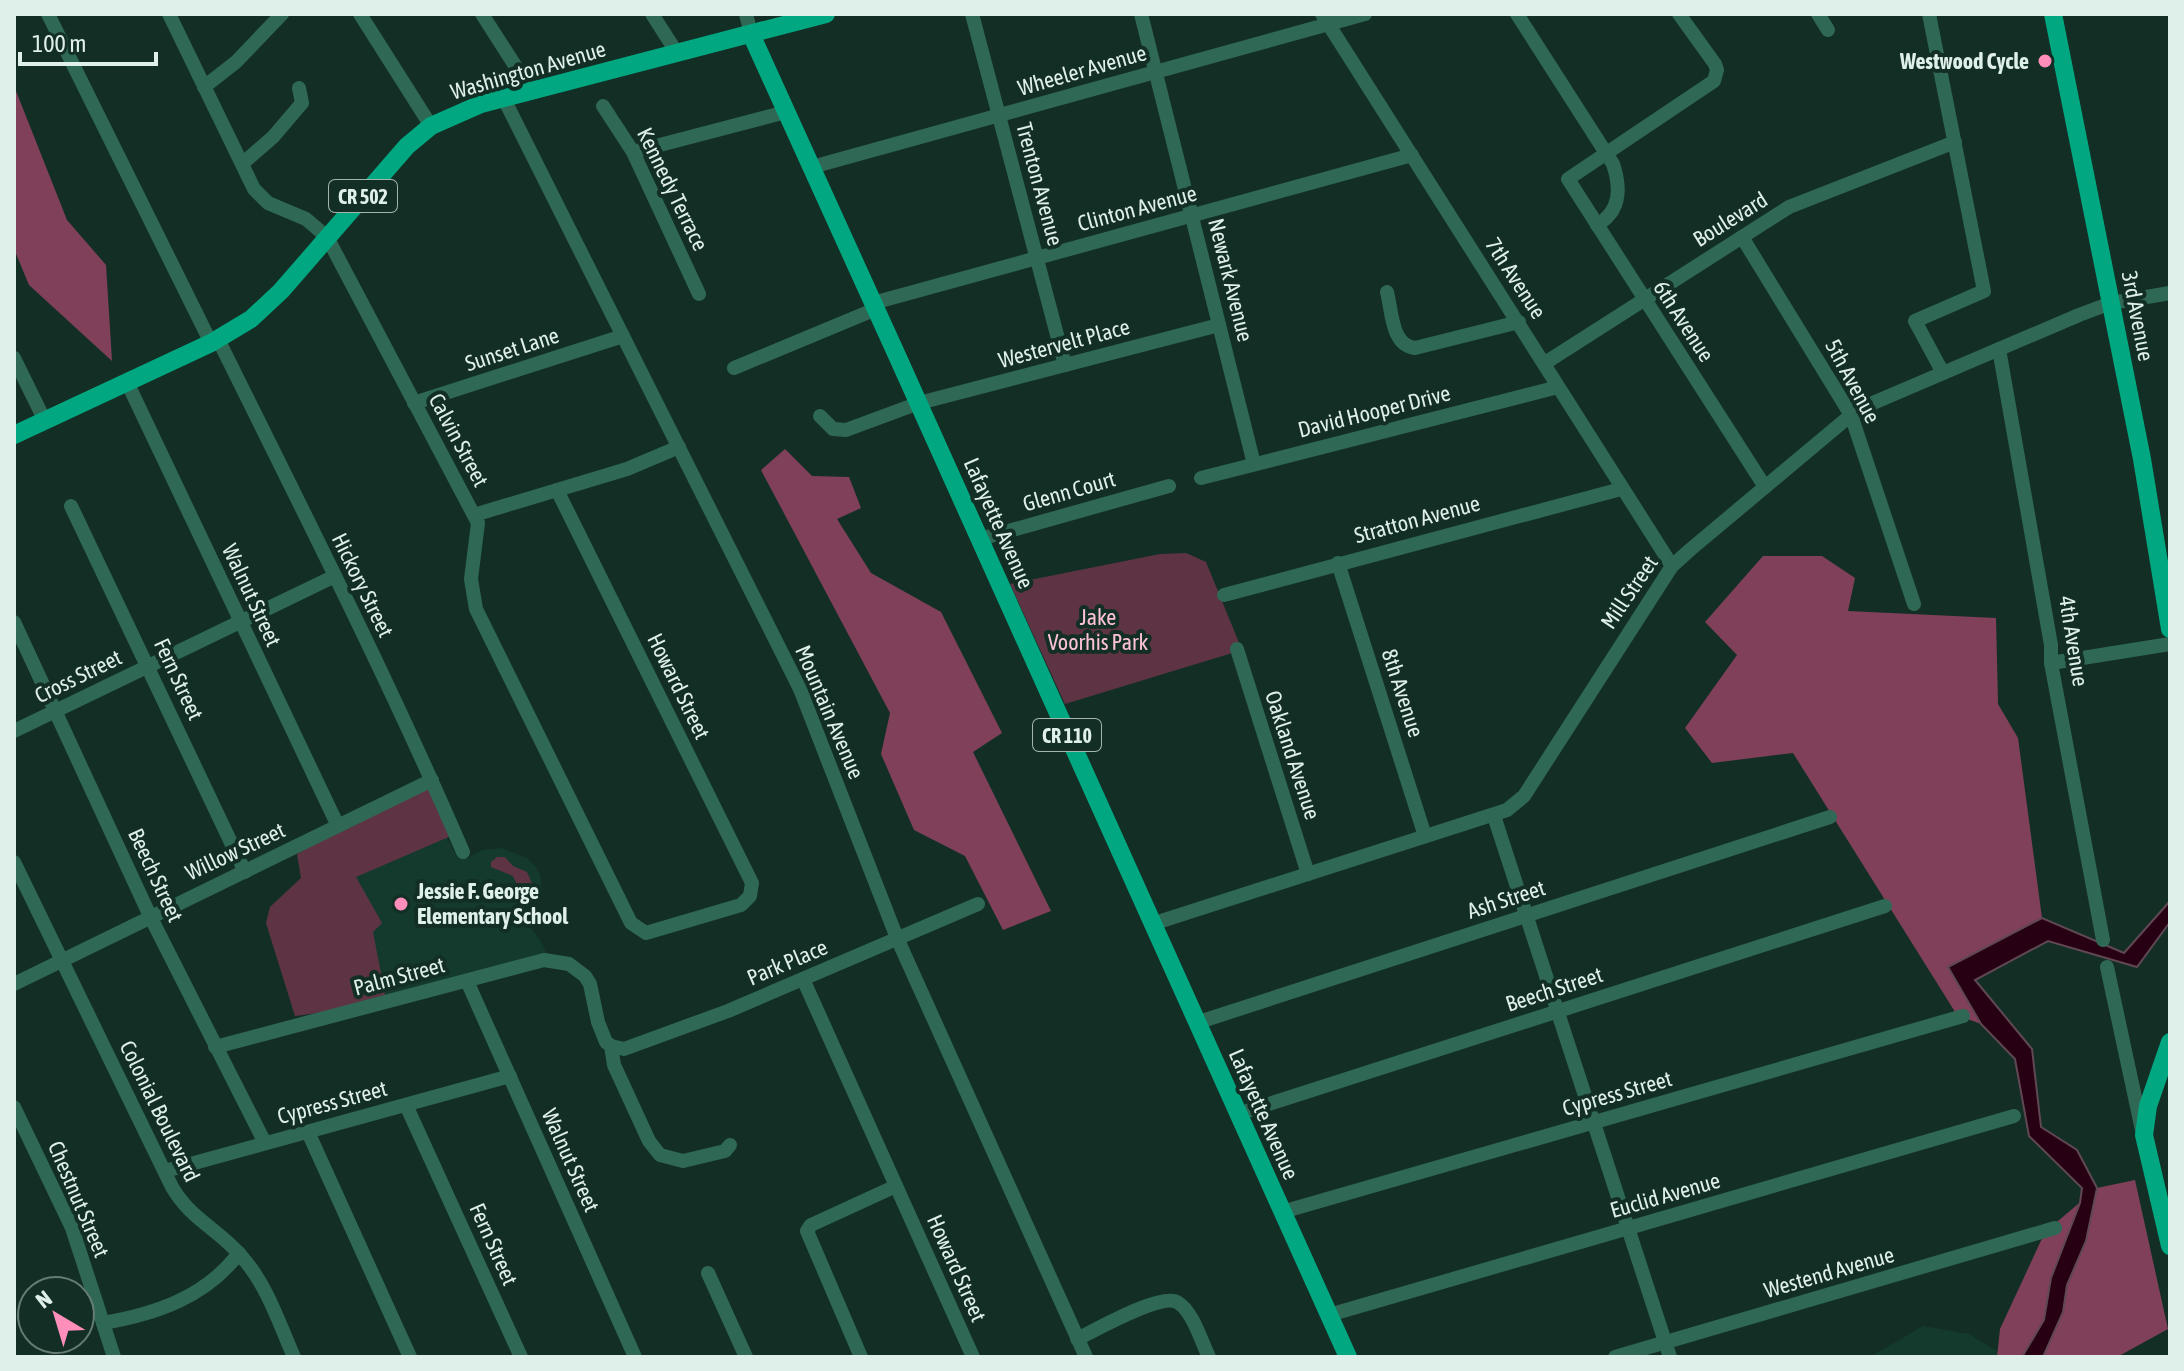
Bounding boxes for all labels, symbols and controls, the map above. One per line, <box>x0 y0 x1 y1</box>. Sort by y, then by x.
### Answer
scale bar <box>20 16 156 66</box>
text: 100 m <box>32 30 86 57</box>
street label: Washington Avenue <box>447 35 609 105</box>
street label: Wheeler Avenue <box>1015 39 1149 101</box>
place label: Westwood Cycle <box>1899 48 2029 74</box>
marker: Westwood Cycle <box>2036 52 2054 70</box>
street label: Trenton Avenue <box>1011 120 1069 248</box>
street label: Kennedy Terrace <box>632 123 714 255</box>
road number: CR 502 <box>329 180 397 212</box>
street label: Clinton Avenue <box>1074 180 1200 236</box>
street label: Boulevard <box>1688 186 1772 252</box>
street label: Newark Avenue <box>1203 216 1259 344</box>
street label: 7th Avenue <box>1480 233 1552 323</box>
street label: 3rd Avenue <box>2117 269 2159 363</box>
street label: 6th Avenue <box>1648 276 1720 366</box>
street label: Westervelt Place <box>996 313 1132 373</box>
street label: Sunset Lane <box>462 322 562 376</box>
street label: 5th Avenue <box>1820 335 1886 427</box>
street label: David Hooper Drive <box>1295 379 1453 443</box>
street label: Calvin Street <box>424 389 494 491</box>
street label: Lafayette Avenue <box>959 454 1039 592</box>
street label: Glenn Court <box>1020 465 1118 517</box>
street label: Stratton Avenue <box>1351 490 1483 548</box>
street label: Hickory Street <box>327 529 399 641</box>
street label: Walnut Street <box>217 540 287 650</box>
street label: Mill Street <box>1595 550 1663 634</box>
street label: 4th Avenue <box>2054 594 2094 688</box>
park label: Jake Voorhis Park <box>1048 604 1149 655</box>
street label: Howard Street <box>642 629 716 743</box>
street label: Fern Street <box>149 634 209 724</box>
street label: Mountain Avenue <box>790 641 870 783</box>
street label: Cross Street <box>30 644 126 708</box>
street label: 8th Avenue <box>1377 646 1429 740</box>
street label: Oakland Avenue <box>1260 687 1326 823</box>
road number: CR 110 <box>1033 719 1101 751</box>
street label: Willow Street <box>181 817 289 885</box>
street label: Beech Street <box>123 824 189 926</box>
street label: Ash Street <box>1464 874 1548 924</box>
place label: Jessie F. George Elementary School <box>416 878 569 929</box>
marker: Jessie F. George Elementary School <box>392 895 410 913</box>
street label: Park Place <box>743 933 831 991</box>
street label: Palm Street <box>350 951 448 1001</box>
street label: Beech Street <box>1502 961 1606 1017</box>
street label: Colonial Boulevard <box>115 1036 205 1186</box>
street label: Lafayette Avenue <box>1224 1045 1304 1183</box>
street label: Cypress Street <box>1559 1065 1675 1121</box>
street label: Cypress Street <box>274 1075 390 1129</box>
street label: Walnut Street <box>537 1104 605 1216</box>
street label: Chestnut Street <box>43 1137 115 1261</box>
street label: Euclid Avenue <box>1607 1167 1723 1223</box>
street label: Fern Street <box>464 1199 524 1289</box>
street label: Howard Street <box>922 1211 992 1325</box>
street label: Westend Avenue <box>1761 1241 1897 1303</box>
north arrow <box>16 1275 96 1355</box>
text: N <box>31 1285 57 1313</box>

